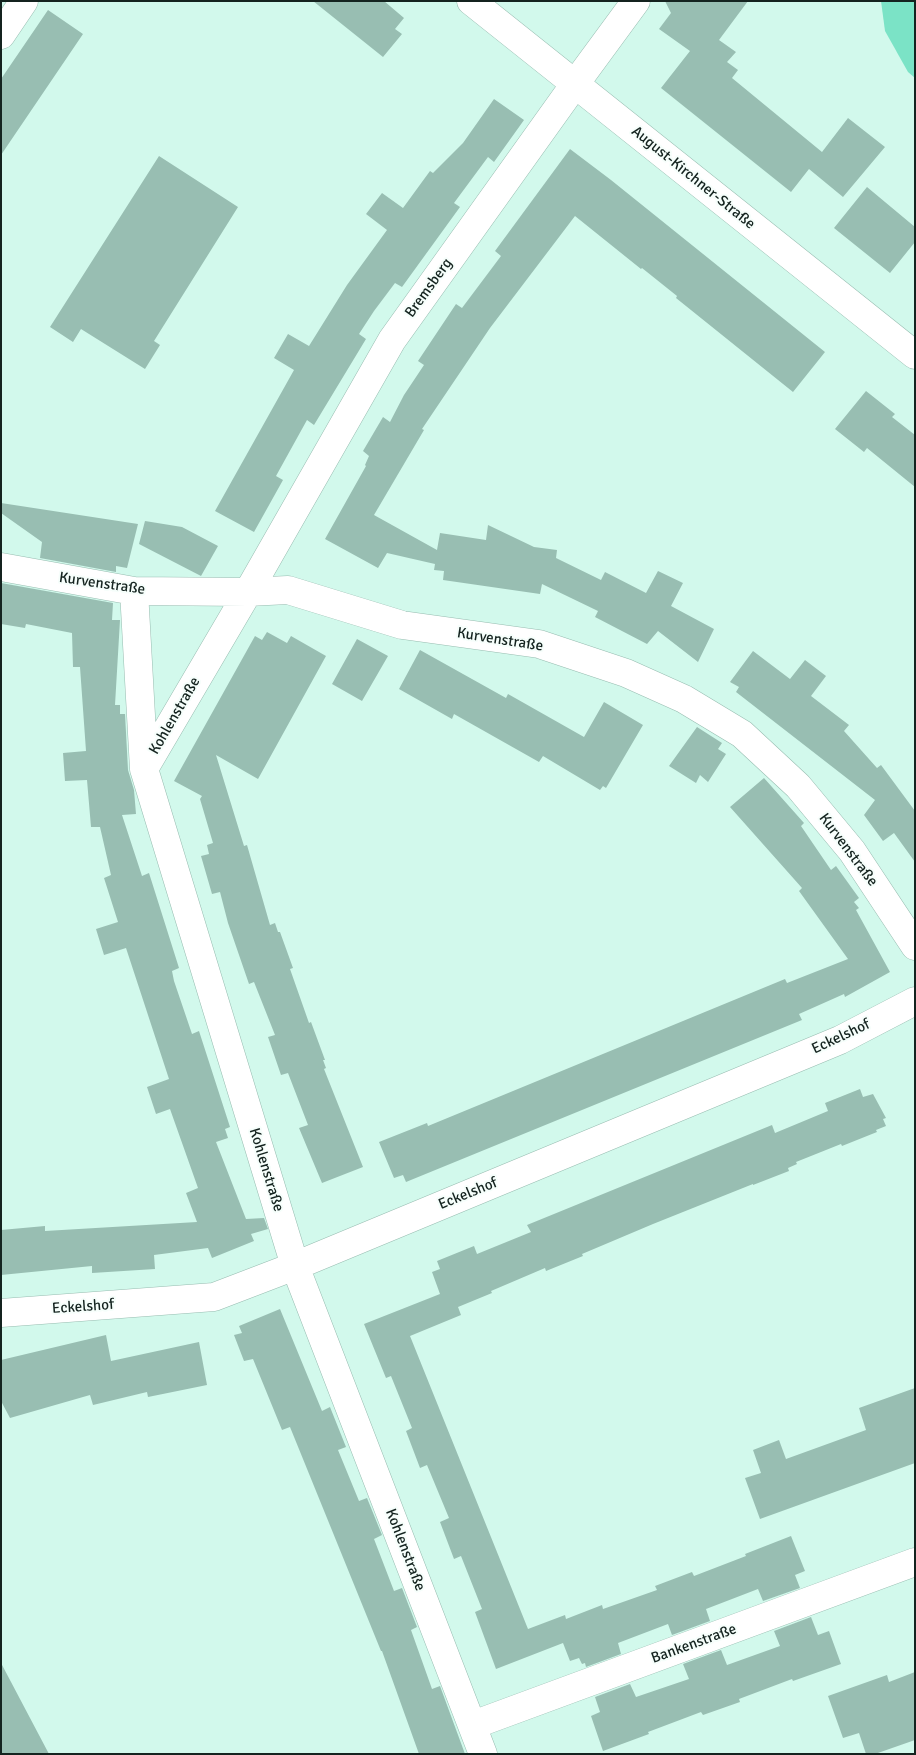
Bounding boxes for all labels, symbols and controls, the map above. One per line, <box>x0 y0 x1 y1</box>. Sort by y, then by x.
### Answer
street label: August-Kirchner-Straße <box>628 123 758 233</box>
street label: Bremsberg <box>401 255 457 321</box>
street label: Kurvenstraße <box>58 569 146 599</box>
street label: Kurvenstraße <box>456 624 544 656</box>
street label: Kohlenstraße <box>146 674 204 758</box>
street label: Kurvenstraße <box>815 810 881 890</box>
street label: Eckelshof <box>809 1016 873 1058</box>
street label: Kohlenstraße <box>245 1126 287 1214</box>
street label: Eckelshof <box>436 1174 500 1214</box>
street label: Eckelshof <box>51 1296 115 1318</box>
street label: Kohlenstraße <box>381 1506 429 1594</box>
street label: Bankenstraße <box>649 1620 739 1668</box>

